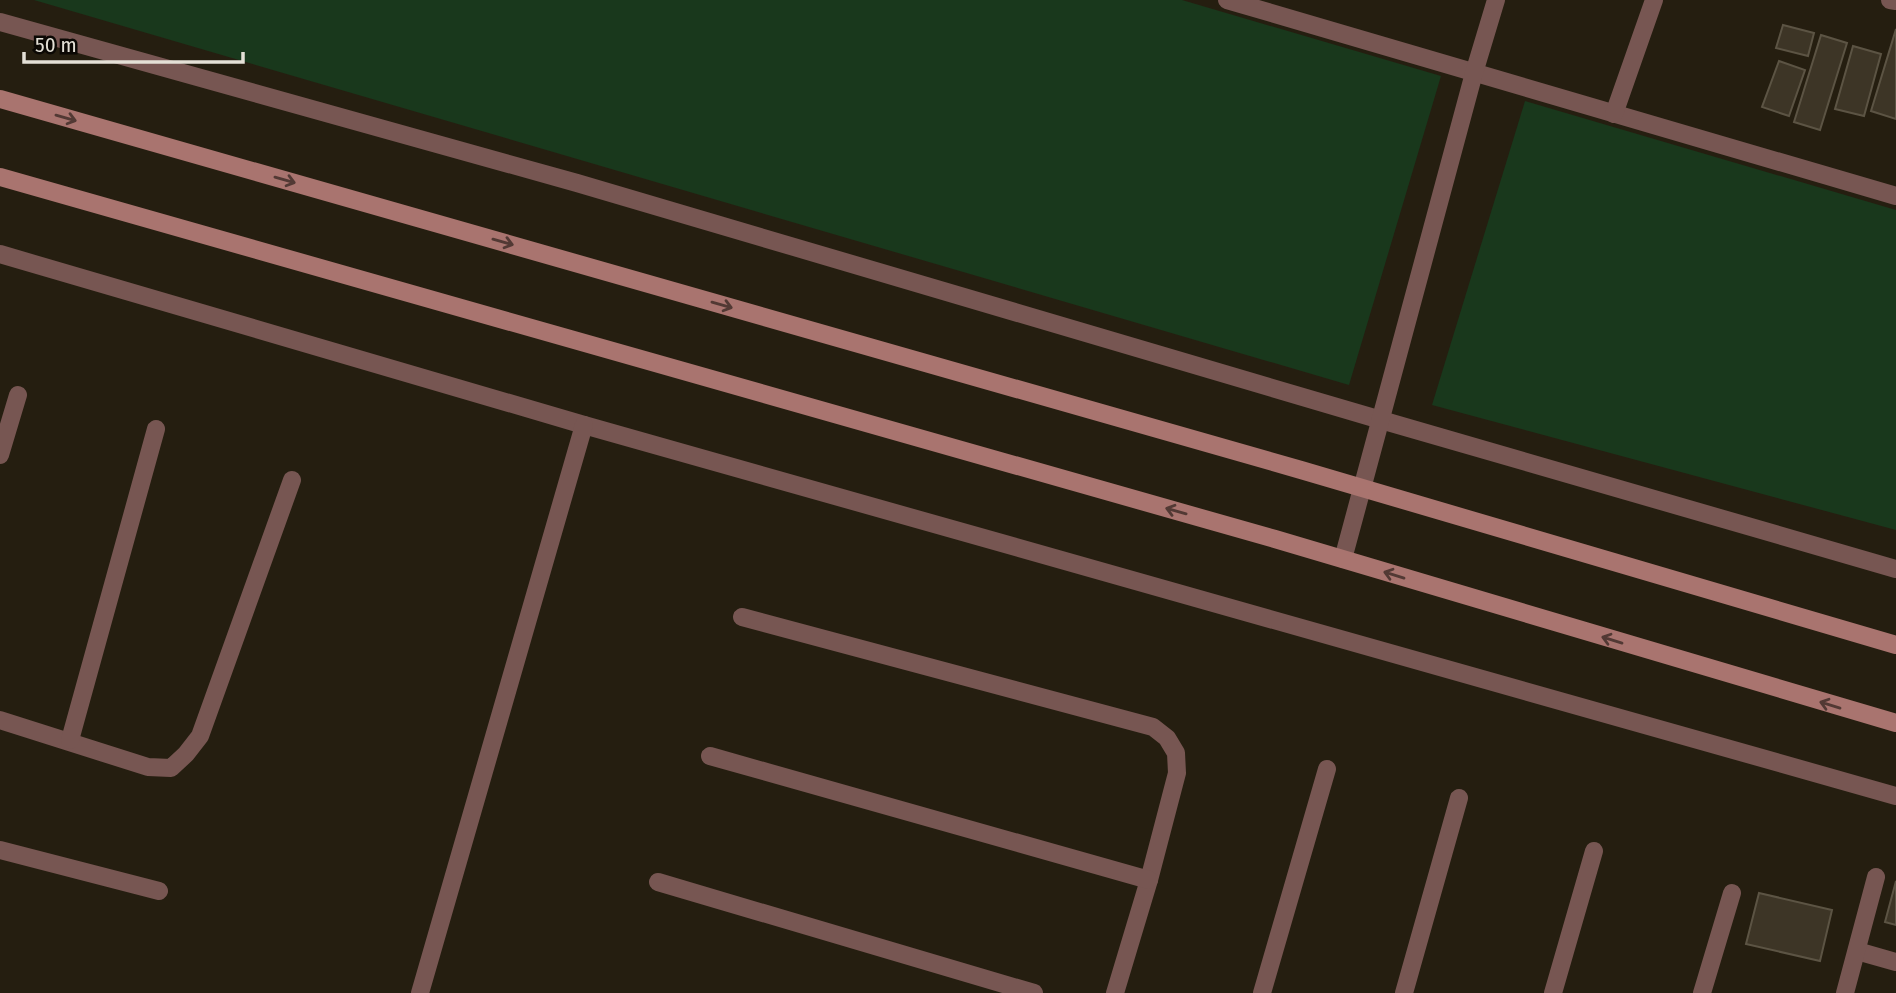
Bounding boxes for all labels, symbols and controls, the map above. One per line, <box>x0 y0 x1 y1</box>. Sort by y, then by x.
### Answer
scale bar <box>24 21 243 65</box>
text: 50 m <box>35 32 77 58</box>
one-way arrow <box>55 112 77 125</box>
one-way arrow <box>273 174 295 187</box>
one-way arrow <box>492 237 514 250</box>
one-way arrow <box>711 299 733 312</box>
one-way arrow <box>1165 503 1187 516</box>
one-way arrow <box>1383 567 1405 580</box>
one-way arrow <box>1601 632 1623 645</box>
one-way arrow <box>1819 697 1841 710</box>

